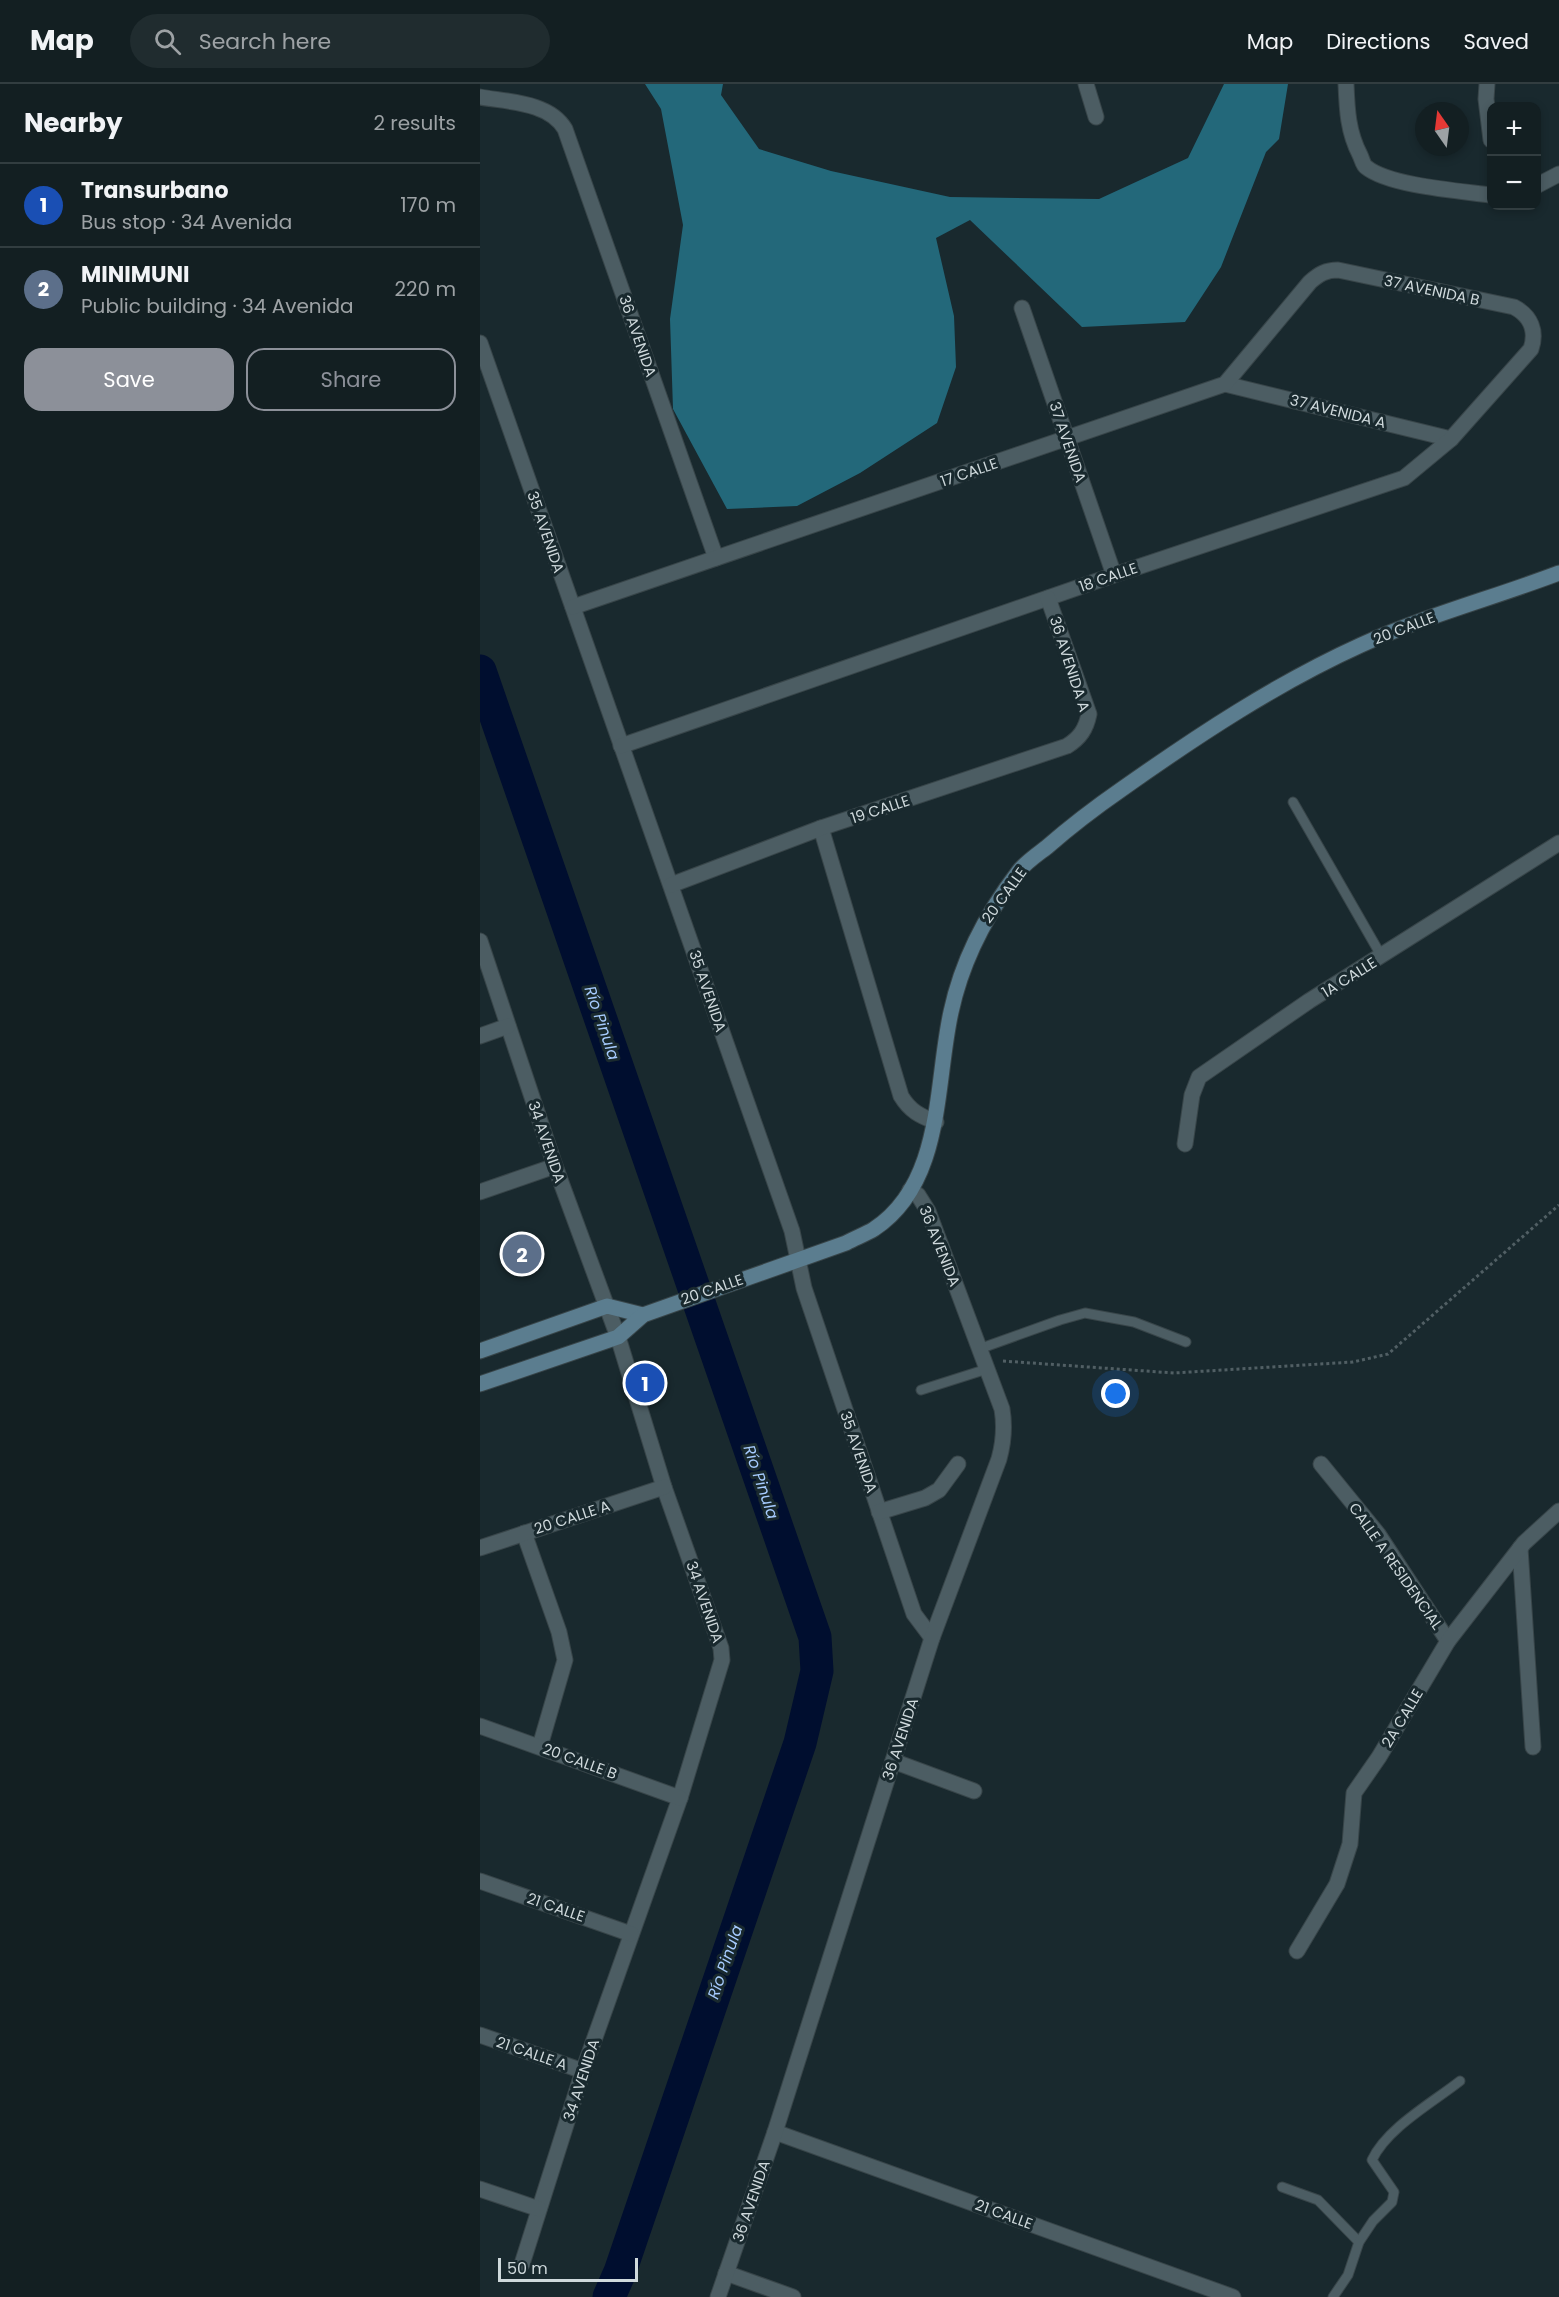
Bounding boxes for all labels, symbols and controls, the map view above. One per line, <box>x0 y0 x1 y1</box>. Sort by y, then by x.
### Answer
search box <box>130 14 550 68</box>
text: Map <box>30 21 94 60</box>
icon: search <box>151 25 184 58</box>
text: Search here <box>199 26 331 57</box>
text: Map <box>1247 27 1293 56</box>
text: Directions <box>1326 27 1430 56</box>
text: Saved <box>1463 27 1529 56</box>
north arrow <box>1415 102 1469 156</box>
map controls <box>1487 102 1541 210</box>
button: + <box>1487 102 1541 156</box>
text: Nearby <box>24 105 122 141</box>
text: 2 results <box>373 109 456 137</box>
button: − <box>1487 156 1541 210</box>
text: Transurbano <box>81 175 228 206</box>
text: 1 <box>40 191 47 219</box>
text: 170 m <box>400 191 456 219</box>
text: Bus stop · 34 Avenida <box>81 208 292 236</box>
text: MINIMUNI <box>81 259 189 290</box>
street label: 37 AVENIDA B <box>1382 270 1482 310</box>
text: 2 <box>38 275 49 303</box>
text: 220 m <box>395 275 456 303</box>
text: Public building · 34 Avenida <box>81 292 354 320</box>
street label: 36 AVENIDA <box>614 292 662 380</box>
button: Save <box>24 348 234 411</box>
button: Share <box>246 348 456 411</box>
street label: 37 AVENIDA A <box>1288 389 1388 433</box>
street label: 37 AVENIDA <box>1044 399 1092 485</box>
street label: 17 CALLE <box>938 452 1000 492</box>
street label: 35 AVENIDA <box>522 488 570 576</box>
street label: 18 CALLE <box>1076 557 1140 597</box>
street label: 20 CALLE <box>1370 607 1438 649</box>
street label: 36 AVENIDA A <box>1045 613 1095 715</box>
street label: 19 CALLE <box>848 790 912 828</box>
street label: 20 CALLE <box>977 863 1031 927</box>
street label: 35 AVENIDA <box>684 947 732 1035</box>
street label: 1A CALLE <box>1317 952 1381 1002</box>
water label: Río Pinula <box>579 983 625 1063</box>
street label: 34 AVENIDA <box>523 1098 571 1186</box>
street label: 36 AVENIDA <box>914 1203 966 1289</box>
pin: 2 <box>502 1232 542 1276</box>
street label: 20 CALLE <box>678 1269 746 1309</box>
pin: 1 <box>626 1360 664 1406</box>
your location <box>1101 1379 1130 1408</box>
street label: 35 AVENIDA <box>835 1408 883 1496</box>
water label: Río Pinula <box>738 1442 784 1522</box>
street label: 20 CALLE A <box>531 1495 613 1539</box>
street label: CALLE A RESIDENCIAL <box>1344 1498 1448 1634</box>
street label: 34 AVENIDA <box>681 1558 729 1646</box>
street label: 2A CALLE <box>1376 1685 1428 1751</box>
street label: 36 AVENIDA <box>877 1695 923 1783</box>
street label: 20 CALLE B <box>540 1738 620 1784</box>
street label: 21 CALLE <box>524 1887 588 1927</box>
water label: Río Pinula <box>702 1922 748 2002</box>
street label: 21 CALLE A <box>494 2031 570 2075</box>
street label: 34 AVENIDA <box>558 2036 604 2124</box>
street label: 36 AVENIDA <box>727 2157 775 2245</box>
street label: 21 CALLE <box>972 2194 1036 2234</box>
scale bar <box>498 2255 638 2282</box>
text: 50 m <box>507 2257 548 2280</box>

